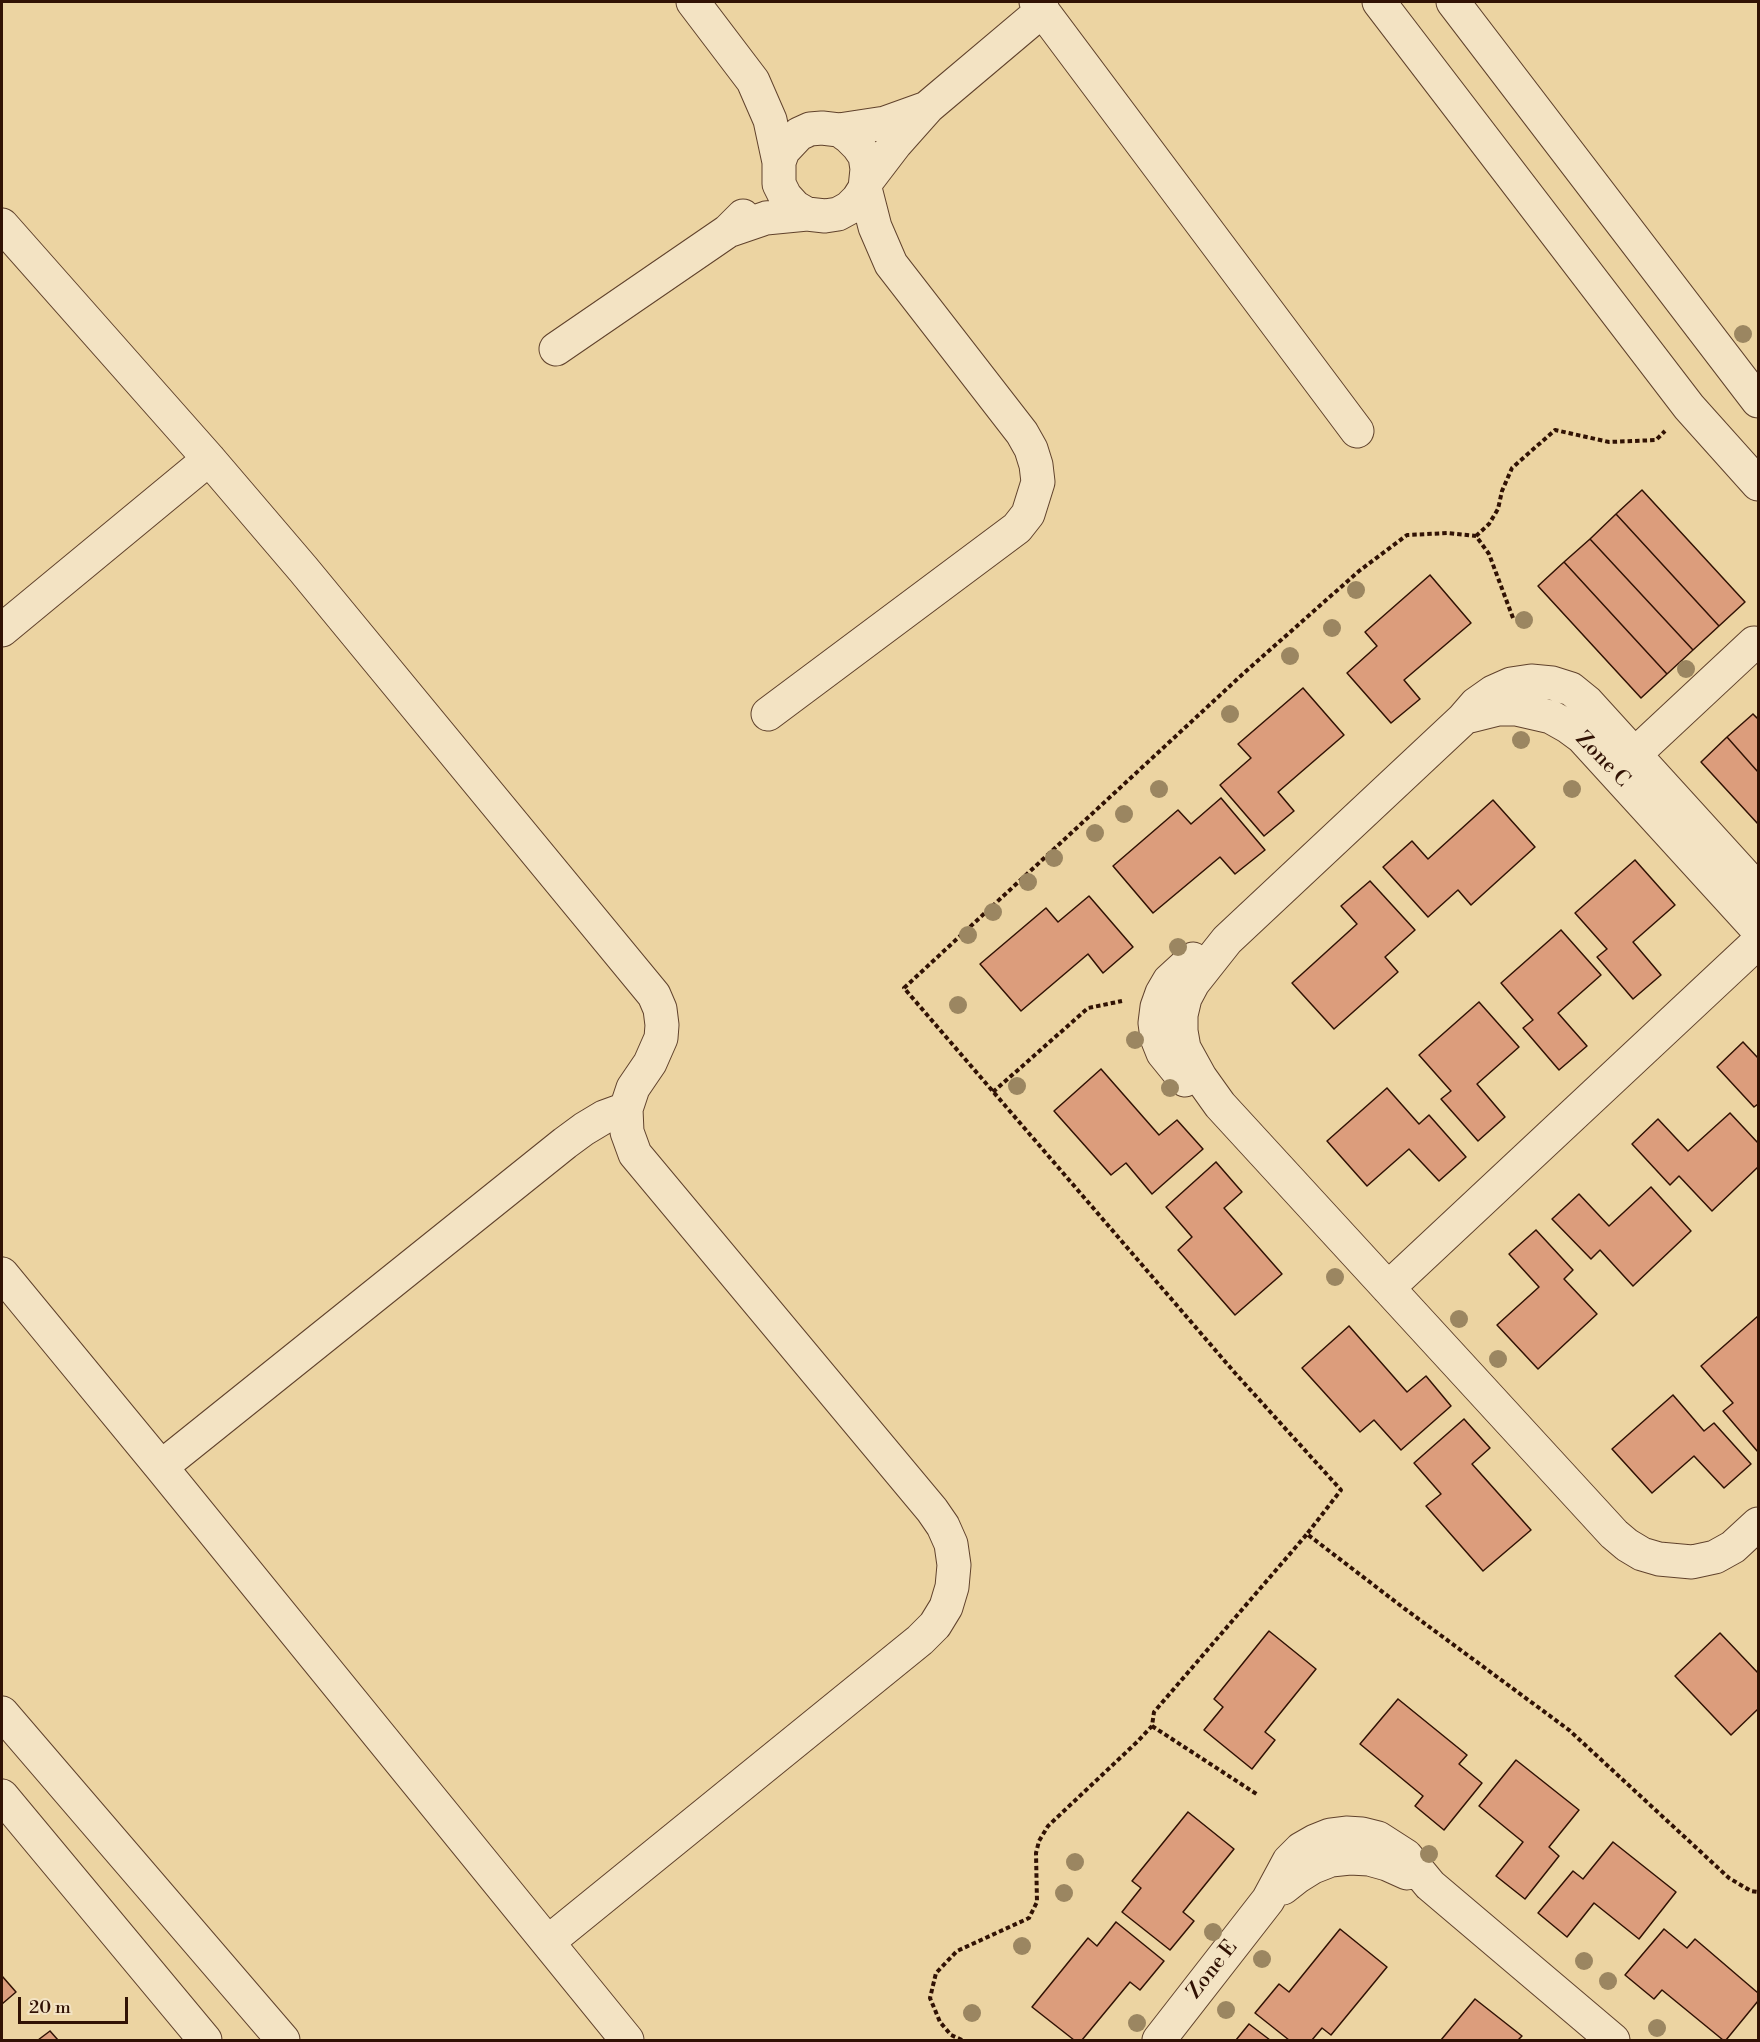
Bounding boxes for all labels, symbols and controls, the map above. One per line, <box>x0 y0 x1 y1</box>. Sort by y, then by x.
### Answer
street label: Zone C <box>1570 727 1634 793</box>
street label: Zone E <box>1182 1936 1244 2004</box>
scale bar <box>21 1985 130 2023</box>
text: 20 m <box>29 1996 71 2019</box>

